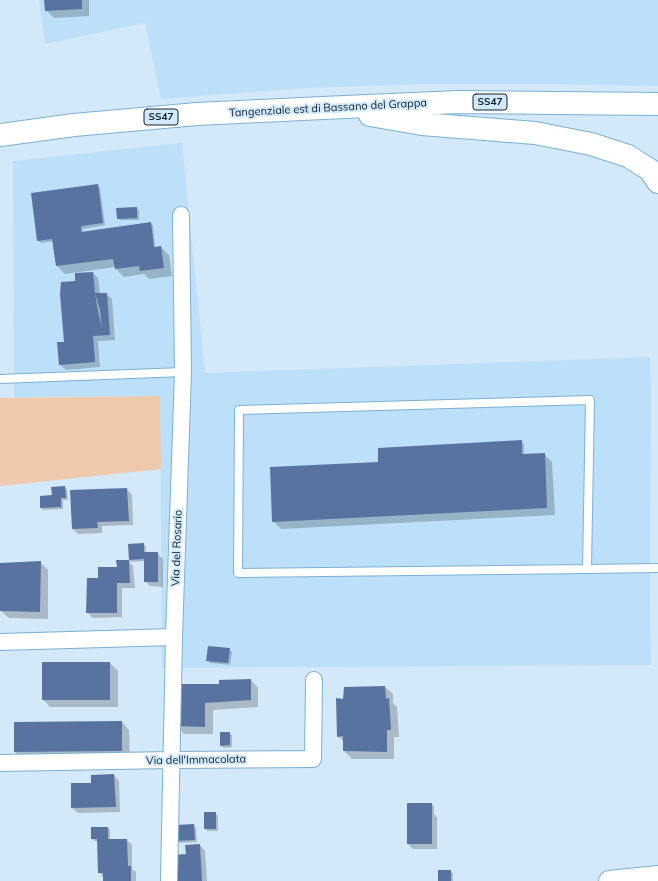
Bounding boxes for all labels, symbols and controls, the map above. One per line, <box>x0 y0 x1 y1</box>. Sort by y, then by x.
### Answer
road number: SS47 <box>473 94 507 110</box>
street label: Tangenziale est di Bassano del Grappa <box>229 96 427 120</box>
road number: SS47 <box>144 109 178 125</box>
street label: Via del Rosario <box>169 510 185 586</box>
street label: Via dell'Immacolata <box>146 753 246 767</box>

